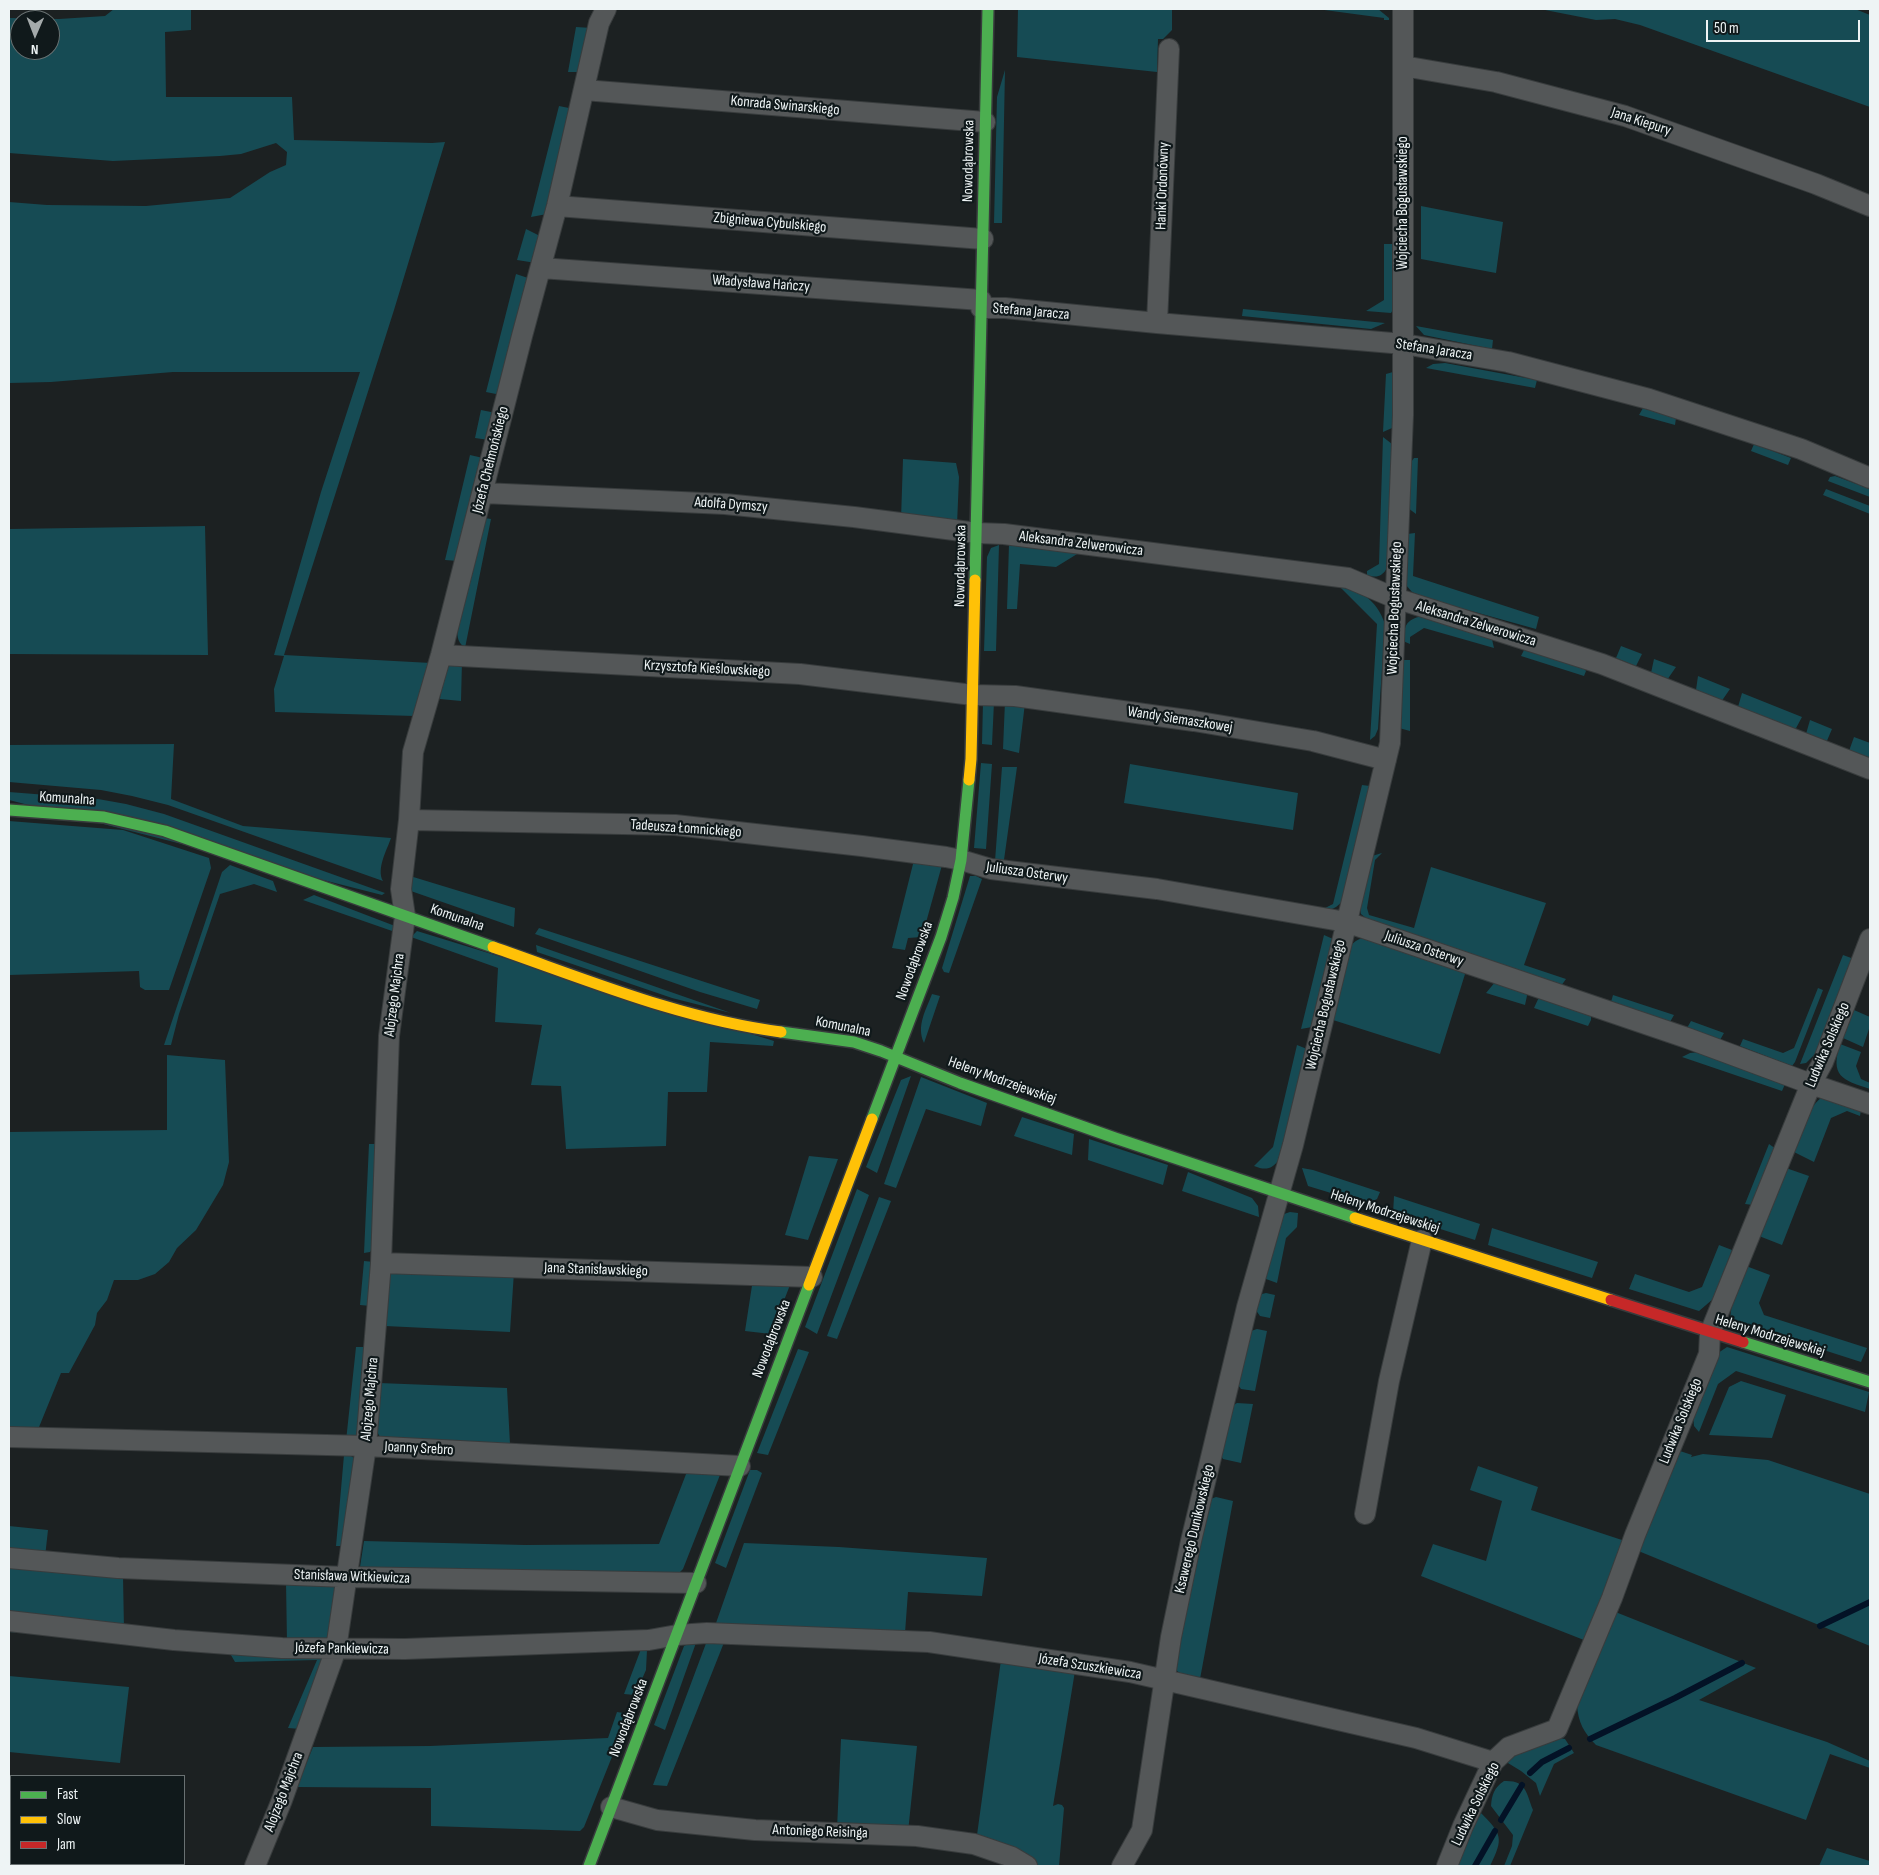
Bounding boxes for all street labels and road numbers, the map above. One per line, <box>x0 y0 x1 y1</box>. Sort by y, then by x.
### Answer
street label: Konrada Swinarskiego <box>730 92 840 120</box>
street label: Jana Kiepury <box>1609 104 1673 140</box>
street label: Nowodąbrowska <box>959 120 979 202</box>
street label: Wojciecha Bogusławskiego <box>1394 136 1412 270</box>
street label: Hanki Ordonówny <box>1152 142 1174 230</box>
street label: Zbigniewa Cybulskiego <box>713 209 827 237</box>
street label: Władysława Hańczy <box>712 272 810 296</box>
street label: Stefana Jaracza <box>992 300 1070 324</box>
street label: Stefana Jaracza <box>1394 335 1474 365</box>
street label: Józefa Chełmońskiego <box>469 405 513 515</box>
street label: Adolfa Dymszy <box>694 493 768 517</box>
street label: Nowodąbrowska <box>951 525 971 607</box>
street label: Aleksandra Zelwerowicza <box>1018 527 1144 561</box>
street label: Wojciecha Bogusławskiego <box>1384 541 1406 675</box>
street label: Aleksandra Zelwerowicza <box>1414 597 1538 651</box>
street label: Krzysztofa Kieślowskiego <box>643 657 771 681</box>
street label: Wandy Siemaszkowej <box>1126 703 1234 737</box>
street label: Komunalna <box>39 788 95 810</box>
street label: Tadeusza Łomnickiego <box>630 816 742 842</box>
street label: Juliusza Osterwy <box>985 858 1069 888</box>
street label: Komunalna <box>428 900 486 936</box>
street label: Nowodąbrowska <box>892 919 938 1003</box>
street label: Juliusza Osterwy <box>1382 927 1466 971</box>
street label: Wojciecha Bogusławskiego <box>1302 938 1350 1072</box>
street label: Alojzego Majchra <box>381 952 409 1038</box>
street label: Ludwika Solskiego <box>1802 1000 1854 1090</box>
street label: Komunalna <box>814 1013 872 1041</box>
street label: Heleny Modrzejewskiej <box>946 1053 1058 1109</box>
street label: Heleny Modrzejewskiej <box>1328 1186 1442 1238</box>
street label: Jana Stanisławskiego <box>544 1259 648 1281</box>
street label: Nowodąbrowska <box>749 1297 795 1381</box>
street label: Heleny Modrzejewskiej <box>1713 1311 1827 1361</box>
street label: Alojzego Majchra <box>357 1357 383 1441</box>
street label: Ludwika Solskiego <box>1656 1376 1706 1466</box>
street label: Joanny Srebro <box>384 1438 454 1460</box>
street label: Ksawerego Dunikowskiego <box>1171 1463 1219 1595</box>
street label: Stanisława Witkiewicza <box>294 1566 410 1588</box>
street label: Józefa Pankiewicza <box>295 1639 389 1659</box>
street label: Józefa Szuszkiewicza <box>1037 1650 1143 1684</box>
street label: Nowodąbrowska <box>606 1676 652 1760</box>
street label: Alojzego Majchra <box>261 1750 307 1834</box>
street label: Ludwika Solskiego <box>1448 1759 1504 1849</box>
street label: Antoniego Reisinga <box>772 1821 868 1843</box>

